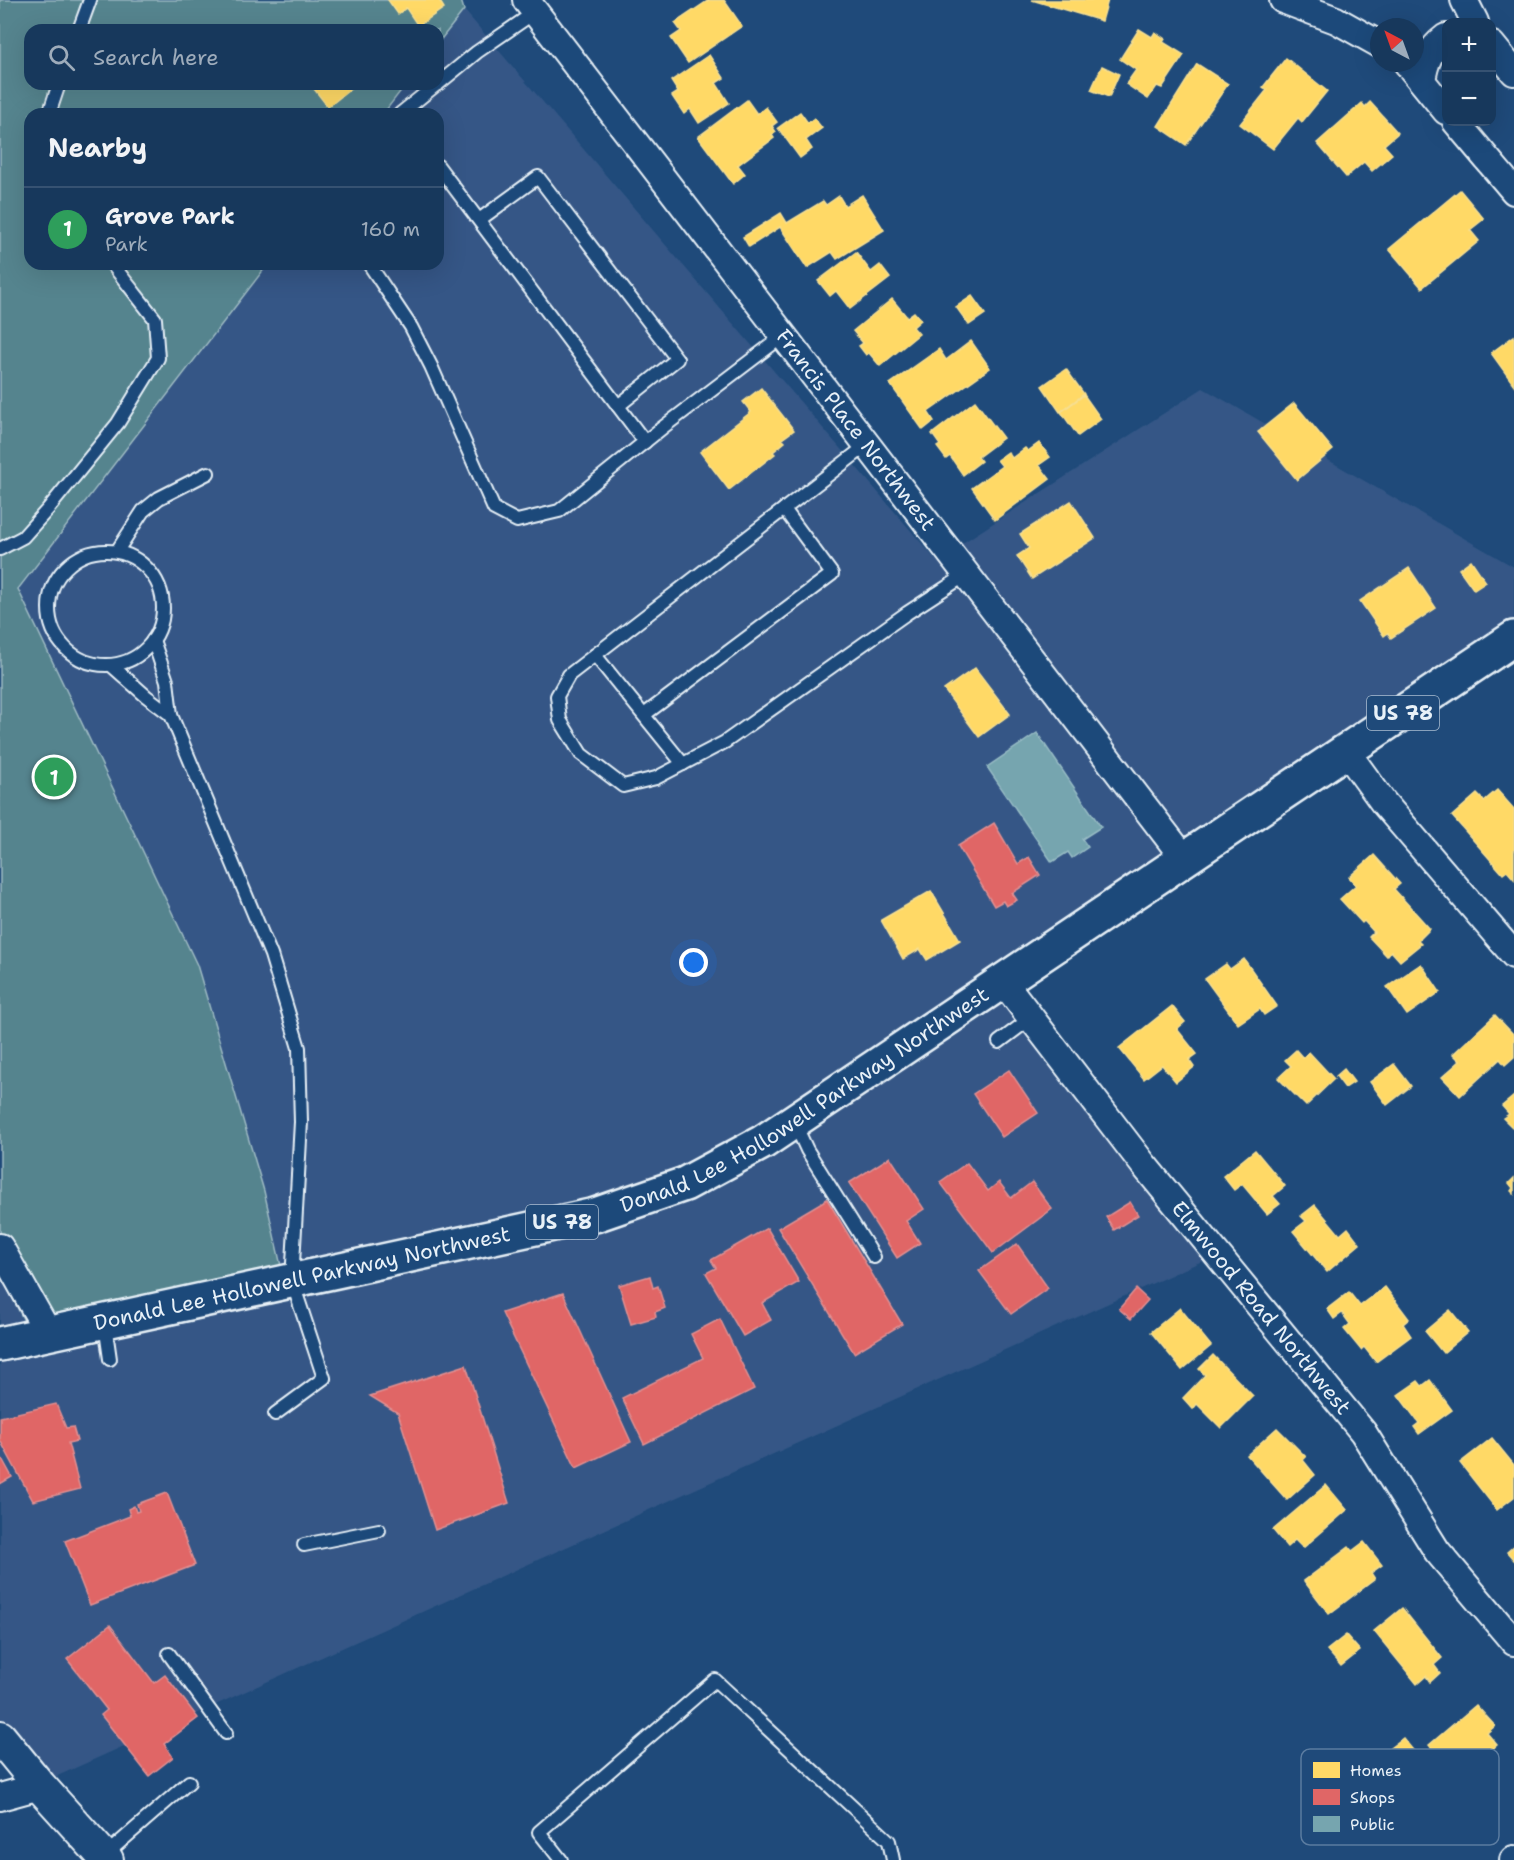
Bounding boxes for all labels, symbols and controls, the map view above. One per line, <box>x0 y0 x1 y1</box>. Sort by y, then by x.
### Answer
north arrow <box>1370 18 1424 72</box>
map controls <box>1442 18 1496 126</box>
button: + <box>1442 18 1496 72</box>
search box <box>24 24 444 90</box>
icon: search <box>45 41 78 74</box>
text: Search here <box>93 43 219 72</box>
button: − <box>1442 72 1496 126</box>
text: Nearby <box>48 130 147 165</box>
text: Grove Park <box>105 202 235 231</box>
text: 1 <box>63 216 72 242</box>
text: 160 m <box>361 216 420 242</box>
text: Park <box>105 231 148 257</box>
street label: Francis Place Northwest <box>770 324 942 537</box>
road number: US 78 <box>1367 696 1439 730</box>
pin: 1 <box>34 754 74 800</box>
your location <box>679 948 708 977</box>
street label: Donald Lee Hollowell Parkway Northwest <box>616 980 994 1219</box>
street label: Elmwood Road Northwest <box>1165 1195 1357 1421</box>
road number: US 78 <box>526 1205 598 1239</box>
street label: Donald Lee Hollowell Parkway Northwest <box>91 1220 513 1337</box>
legend <box>1301 1749 1499 1845</box>
text: Homes <box>1350 1760 1402 1781</box>
text: Shops <box>1350 1787 1395 1808</box>
text: Public <box>1350 1814 1395 1835</box>

